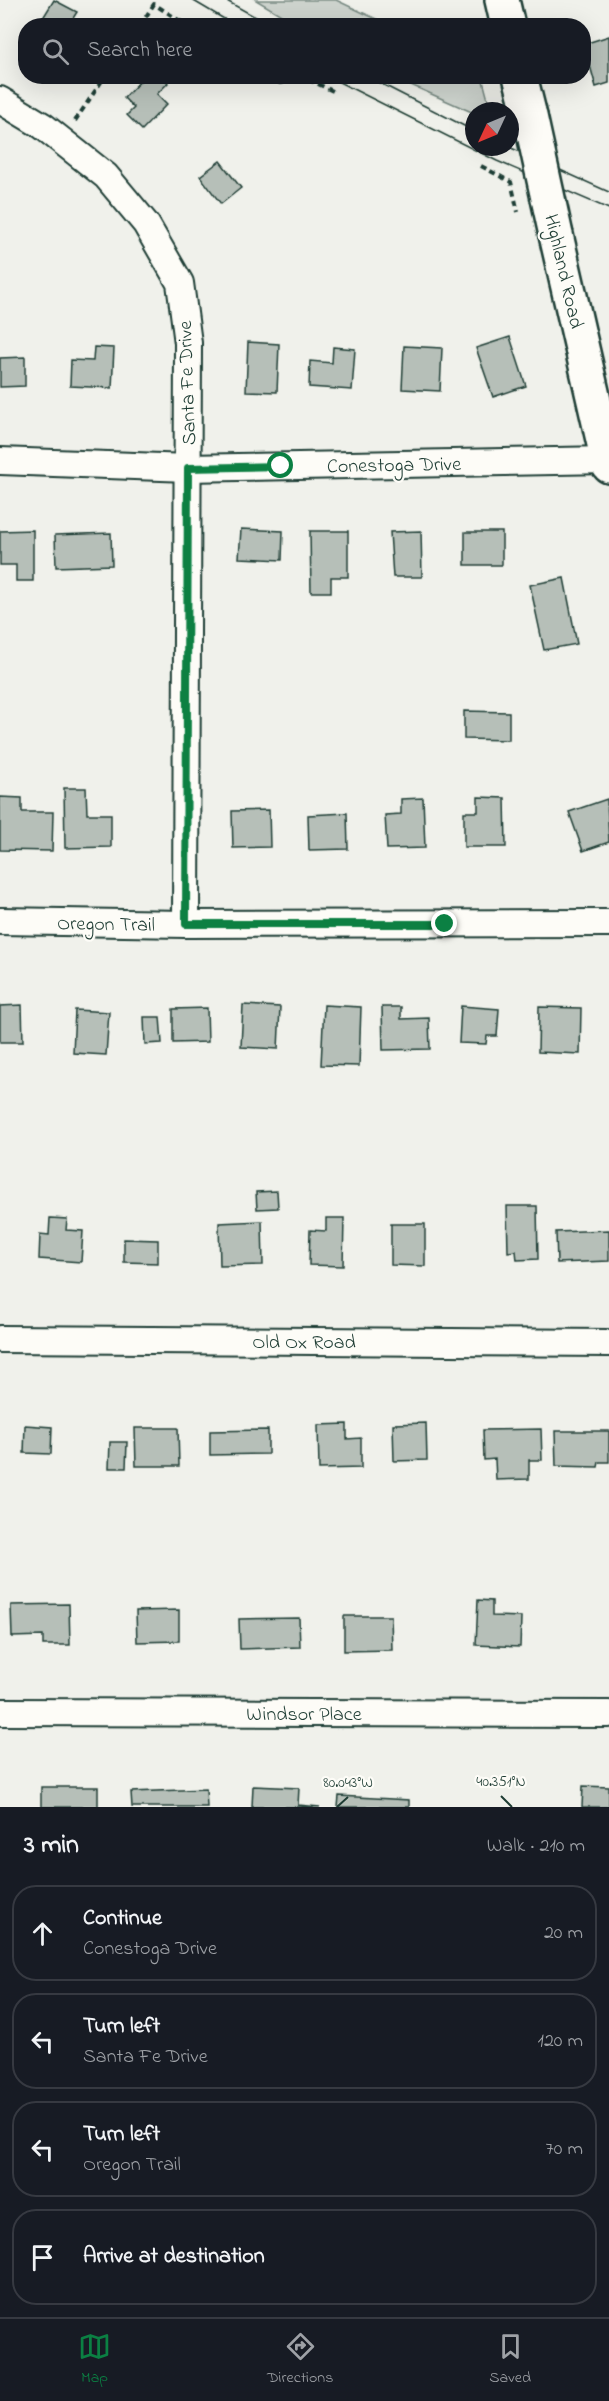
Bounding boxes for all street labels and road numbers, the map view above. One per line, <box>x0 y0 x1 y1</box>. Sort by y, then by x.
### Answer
street label: Highland Road <box>534 211 590 332</box>
street label: Santa Fe Drive <box>172 320 205 446</box>
street label: Conestoga Drive <box>327 451 461 483</box>
street label: Oregon Trail <box>57 910 155 942</box>
street label: Old Ox Road <box>252 1329 356 1358</box>
street label: Windsor Place <box>246 1701 362 1730</box>

